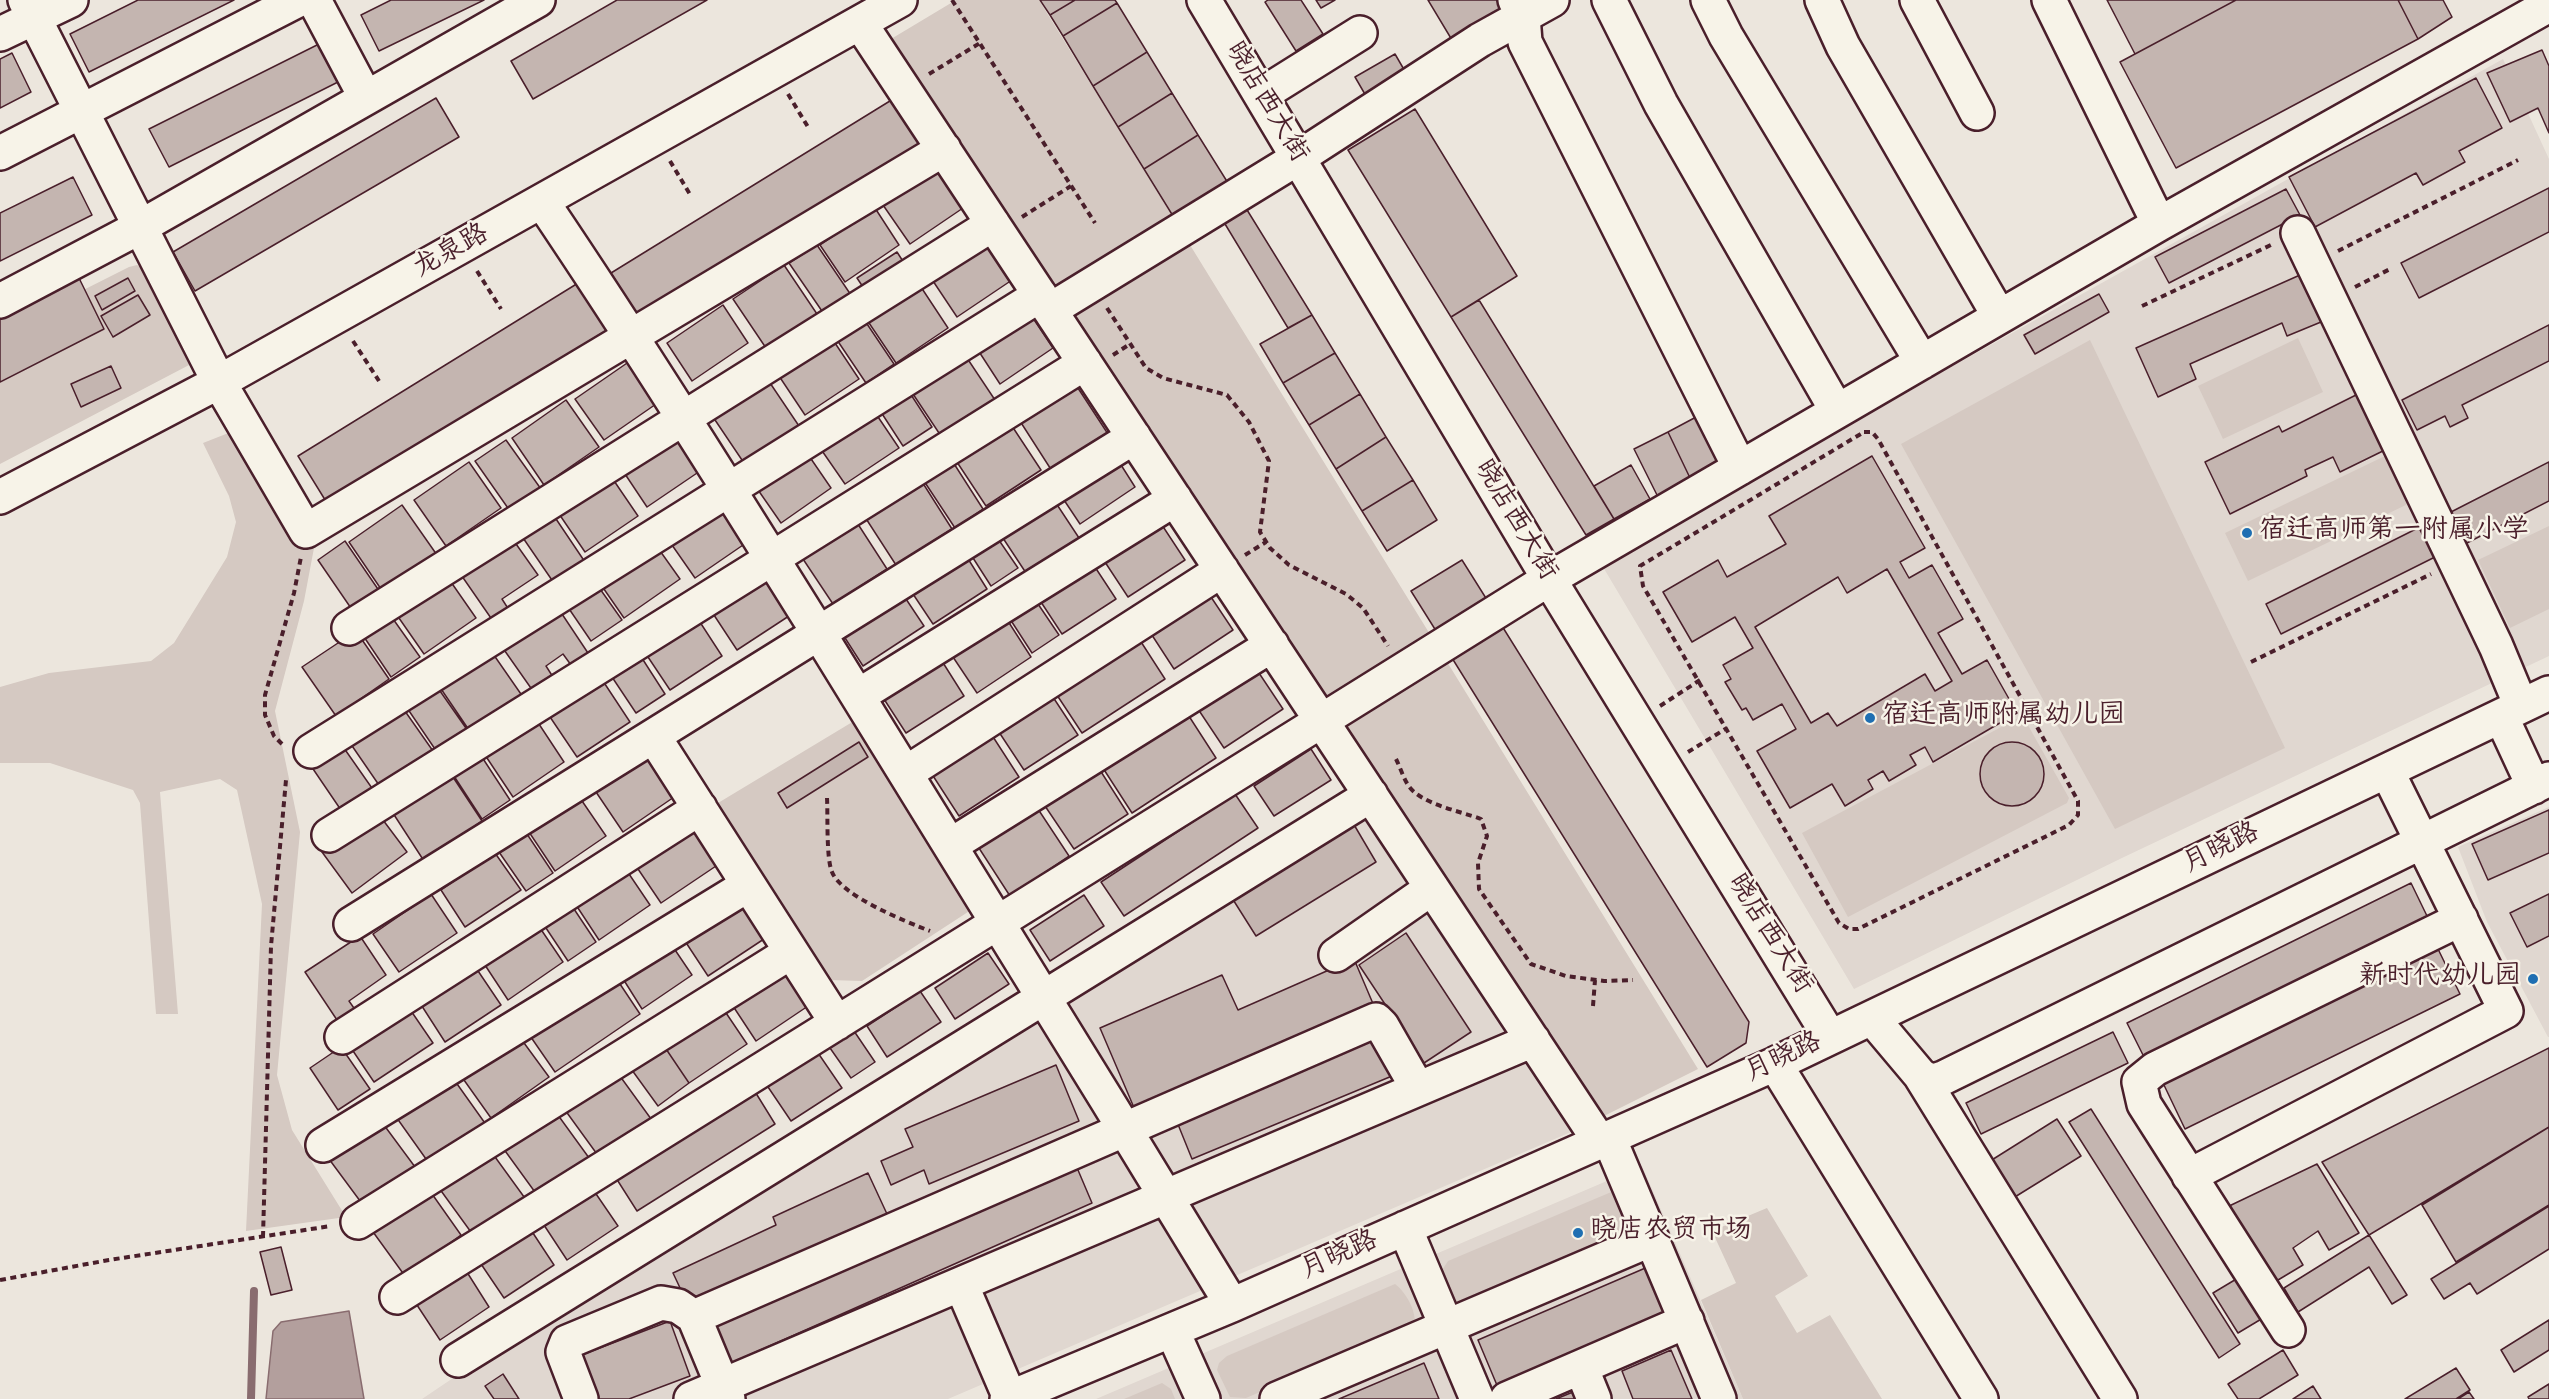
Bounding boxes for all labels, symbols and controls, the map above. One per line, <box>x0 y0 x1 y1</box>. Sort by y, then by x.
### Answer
street label: 晓店西大街 <box>1216 37 1314 169</box>
street label: 龙泉路 <box>409 219 495 287</box>
street label: 晓店西大街 <box>1465 455 1563 587</box>
place label: 宿迁高师第一附属小学 <box>2259 517 2529 549</box>
marker: 宿迁高师第一附属小学 <box>2240 526 2254 540</box>
place label: 宿迁高师附属幼儿园 <box>1882 702 2125 734</box>
marker: 宿迁高师附属幼儿园 <box>1863 711 1877 725</box>
street label: 月晓路 <box>2178 818 2266 882</box>
street label: 晓店西大街 <box>1718 869 1818 1001</box>
place label: 新时代幼儿园 <box>2359 963 2521 995</box>
marker: 新时代幼儿园 <box>2526 972 2540 986</box>
street label: 月晓路 <box>1740 1027 1828 1091</box>
place label: 晓店农贸市场 <box>1590 1217 1752 1249</box>
street label: 月晓路 <box>1296 1226 1384 1288</box>
marker: 晓店农贸市场 <box>1571 1226 1585 1240</box>

